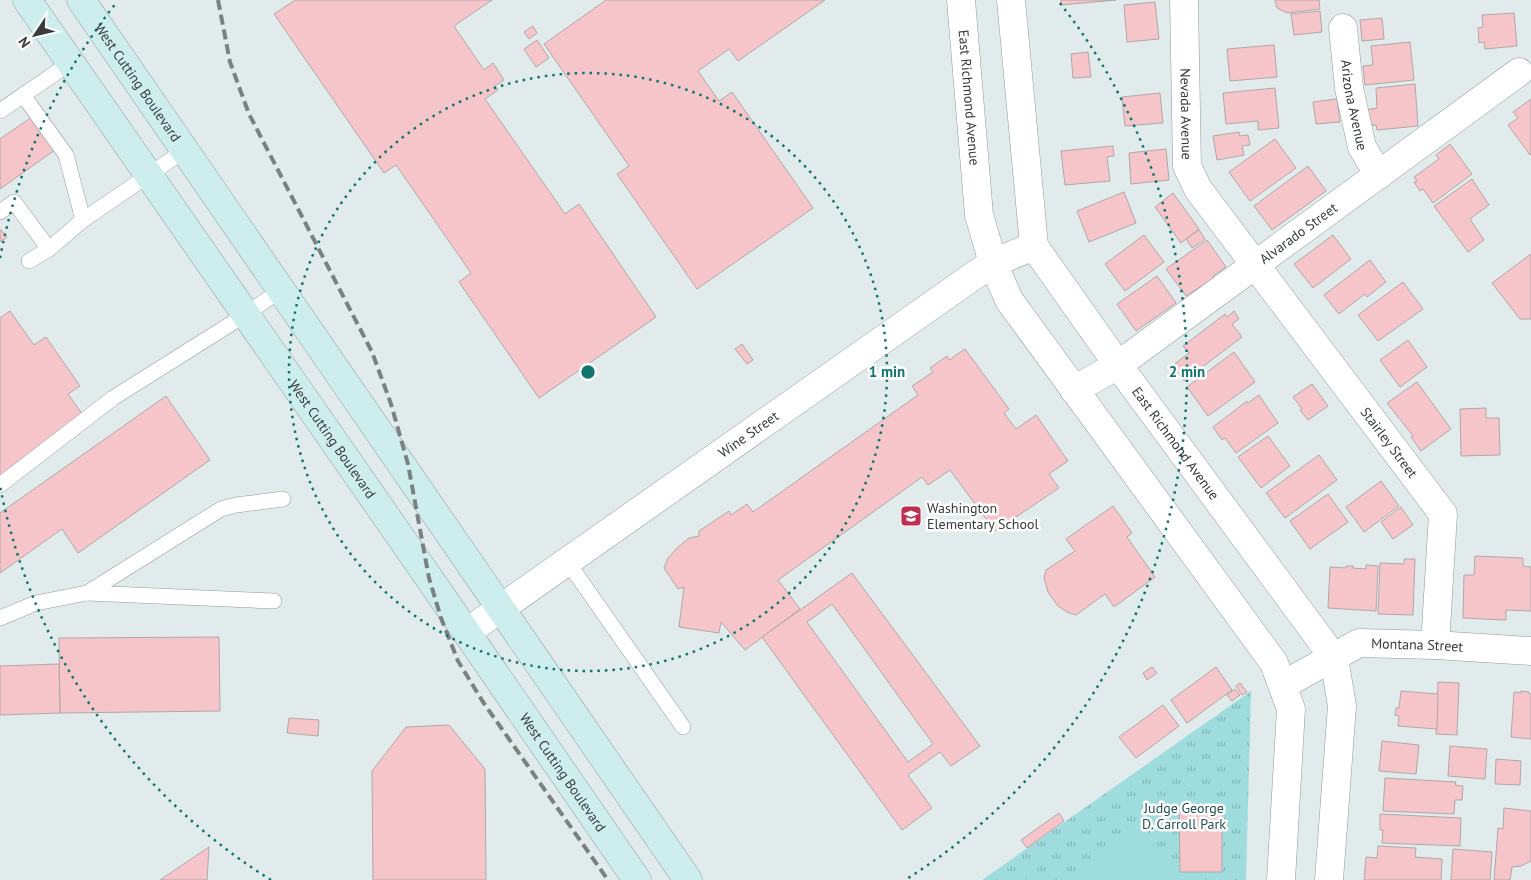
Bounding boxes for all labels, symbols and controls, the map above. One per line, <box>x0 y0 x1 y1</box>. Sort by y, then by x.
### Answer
north arrow <box>10 10 60 60</box>
street label: West Cutting Boulevard <box>91 19 185 145</box>
street label: East Richmond Avenue <box>955 29 984 166</box>
text: N <box>14 34 34 51</box>
street label: Arizona Avenue <box>1337 59 1371 152</box>
street label: Nevada Avenue <box>1176 68 1196 160</box>
street label: Alvarado Street <box>1256 199 1341 268</box>
text: 1 min <box>869 362 905 381</box>
text: 2 min <box>1169 362 1205 381</box>
centre of rings <box>579 363 597 381</box>
street label: West Cutting Boulevard <box>285 377 380 502</box>
street label: East Richmond Avenue <box>1128 383 1223 503</box>
street label: Stairley Street <box>1357 403 1422 482</box>
street label: Wine Street <box>715 407 782 462</box>
place label: Washington Elementary School <box>927 499 1039 533</box>
school or university icon: Washington Elementary School <box>899 504 923 528</box>
street label: Montana Street <box>1371 634 1464 656</box>
street label: West Cutting Boulevard <box>516 709 610 835</box>
park label: Judge George D. Carroll Park <box>1142 799 1226 833</box>

